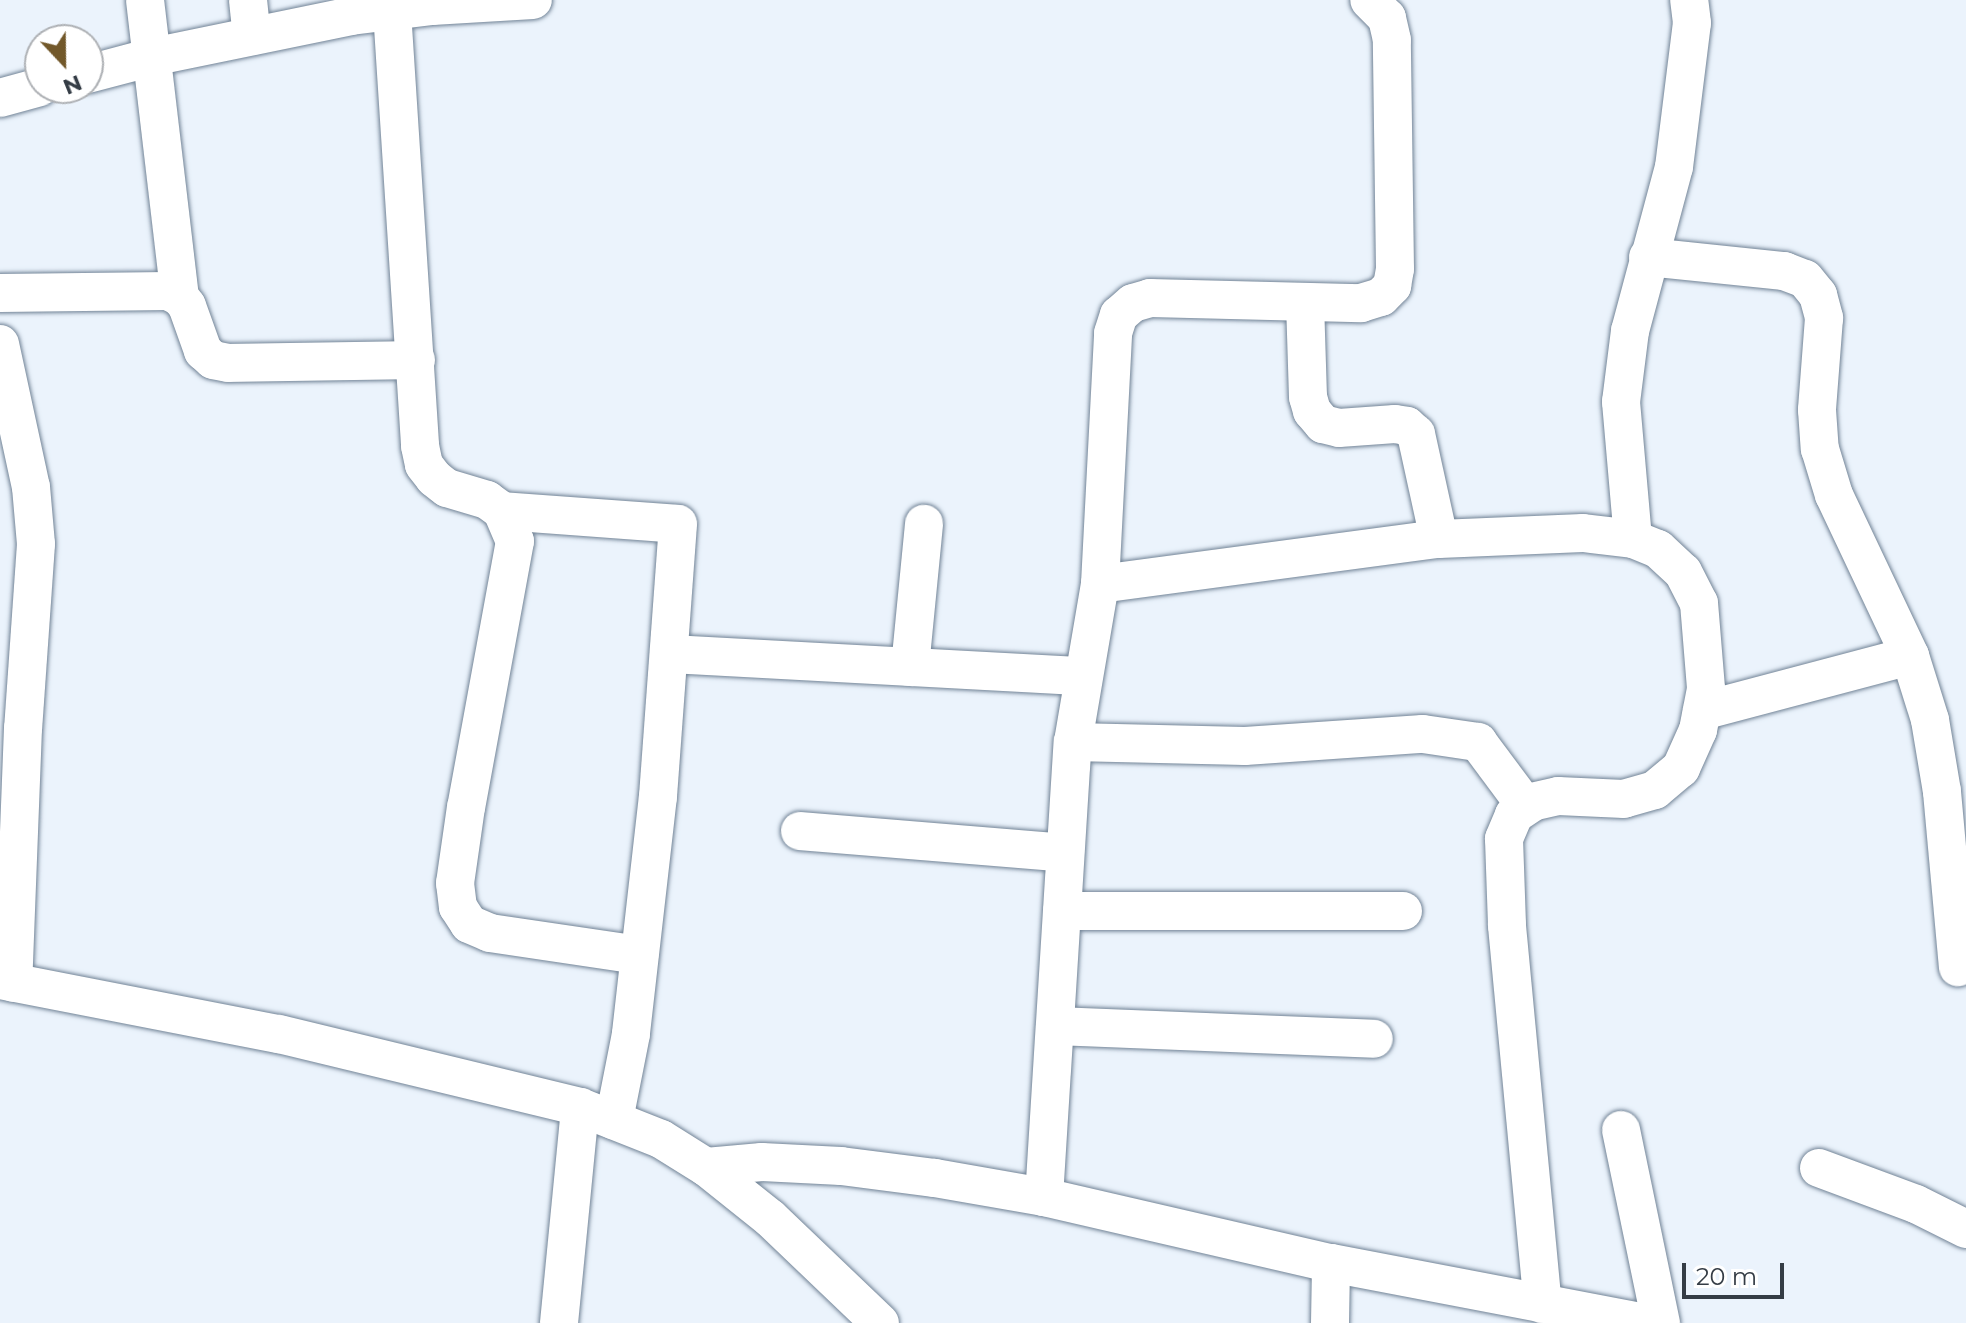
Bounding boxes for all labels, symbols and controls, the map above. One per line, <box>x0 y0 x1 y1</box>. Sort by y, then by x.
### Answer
north arrow <box>24 24 104 104</box>
text: N <box>59 69 86 101</box>
scale bar <box>1686 1247 1788 1297</box>
text: 20 m <box>1696 1262 1757 1291</box>

